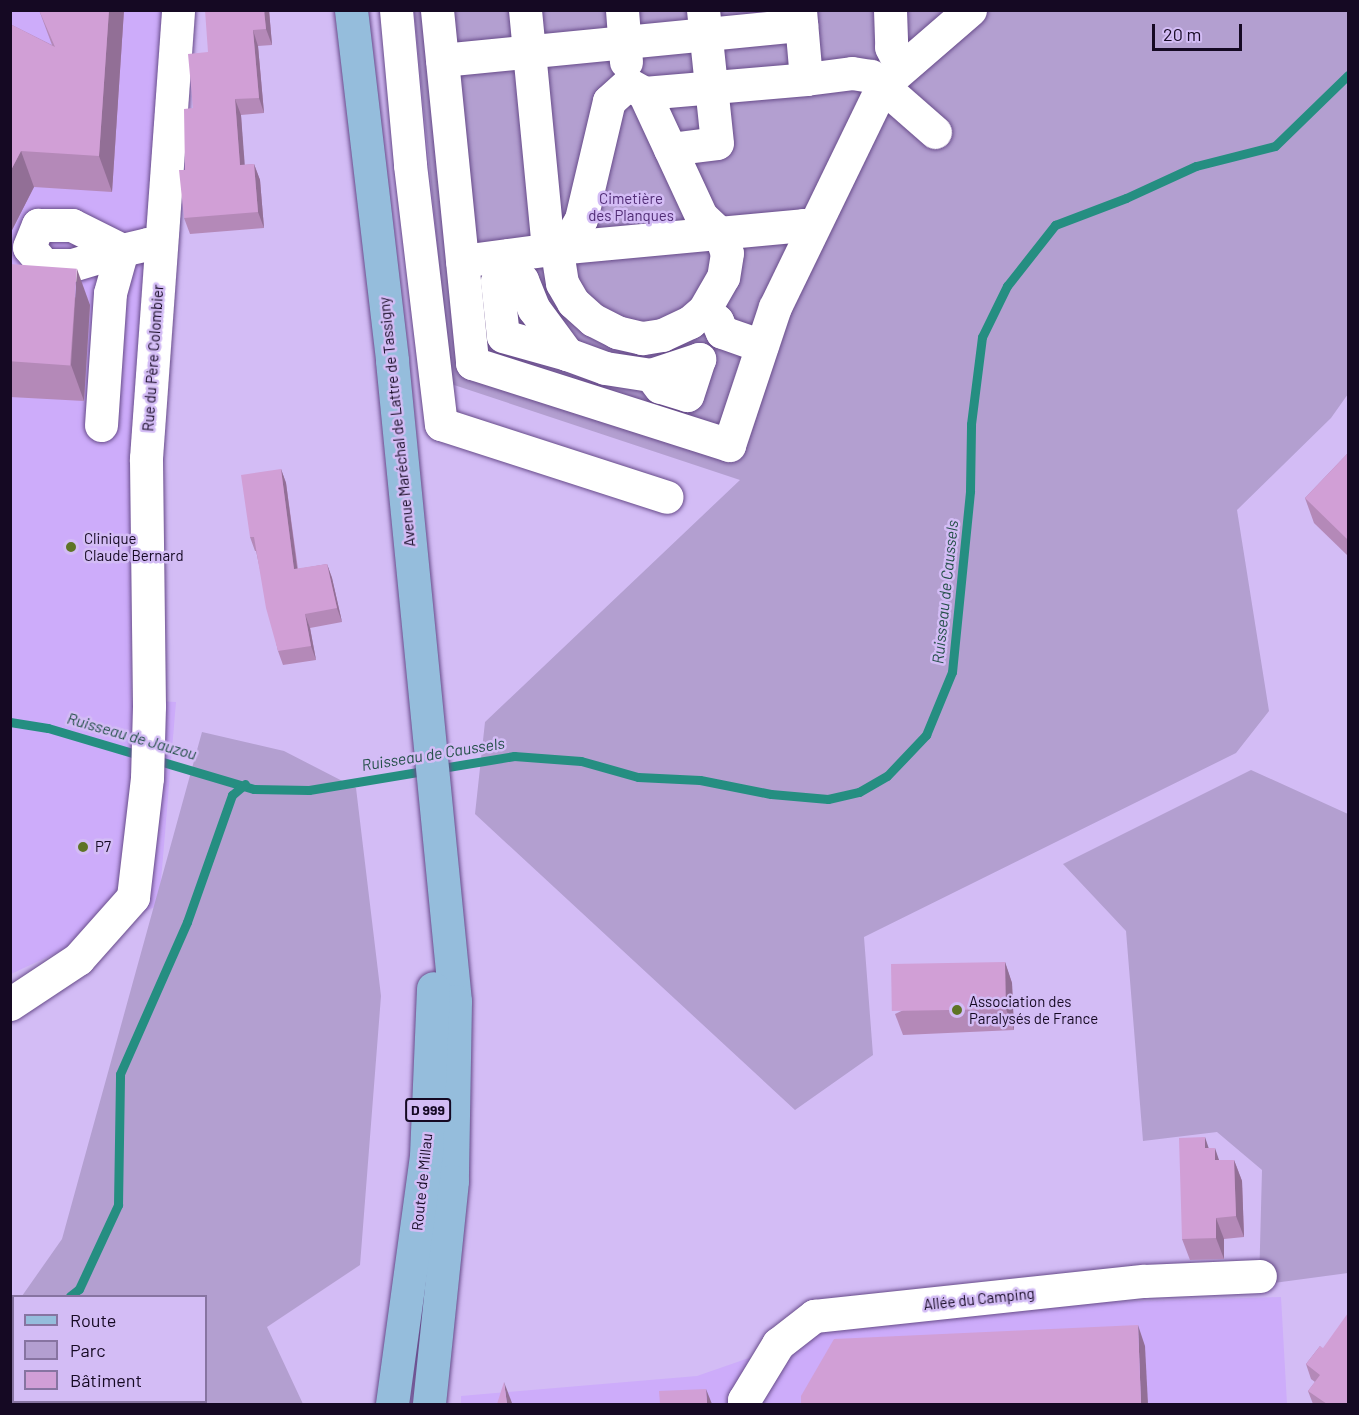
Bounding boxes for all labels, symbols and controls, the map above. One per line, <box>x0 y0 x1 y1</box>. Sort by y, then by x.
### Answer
scale bar <box>1155 12 1245 50</box>
text: 20 m <box>1163 23 1201 45</box>
park label: Cimetière des Planques <box>588 189 674 224</box>
street label: Rue du Père Colombier <box>139 284 167 432</box>
street label: Avenue Maréchal de Lattre de Tassigny <box>375 296 419 548</box>
water label: Ruisseau de Caussels <box>928 519 962 665</box>
place label: Clinique Claude Bernard <box>84 529 184 564</box>
marker: Clinique Claude Bernard <box>62 538 80 556</box>
water label: Ruisseau de Jauzou <box>65 708 199 764</box>
water label: Ruisseau de Caussels <box>360 733 506 775</box>
place label: P7 <box>95 838 111 856</box>
marker: P7 <box>76 840 90 854</box>
place label: Association des Paralysés de France <box>969 992 1098 1027</box>
marker: Association des Paralysés de France <box>950 1003 964 1017</box>
road number: D 999 <box>404 1099 452 1121</box>
street label: Route de Millau <box>408 1132 436 1232</box>
street label: Allée du Camping <box>923 1284 1035 1314</box>
legend <box>12 1295 207 1403</box>
text: Route <box>70 1309 116 1331</box>
text: Parc <box>70 1339 106 1361</box>
text: Bâtiment <box>70 1369 142 1391</box>

